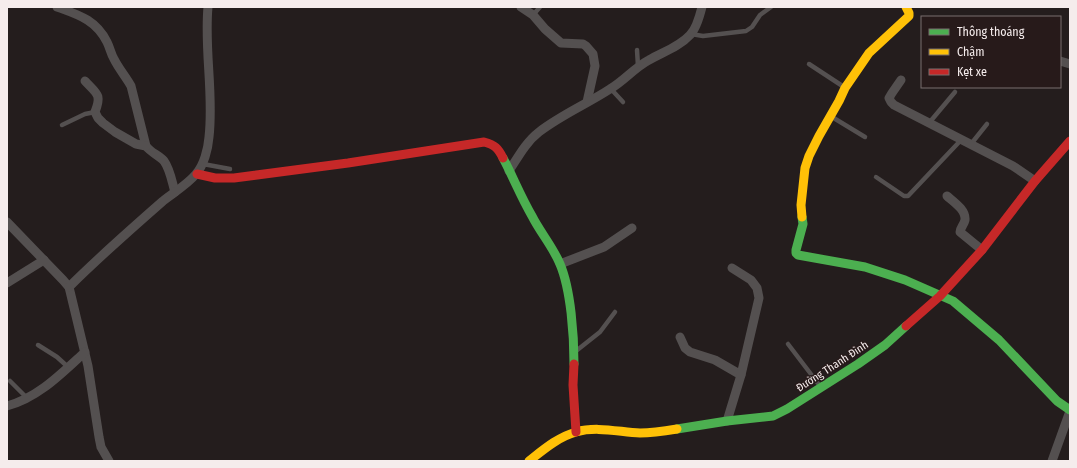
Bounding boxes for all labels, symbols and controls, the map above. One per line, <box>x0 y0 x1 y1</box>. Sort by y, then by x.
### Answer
legend <box>921 16 1061 88</box>
text: Thông thoáng <box>957 25 1025 39</box>
text: Chậm <box>957 45 984 59</box>
text: Kẹt xe <box>957 65 987 79</box>
street label: Đường Thanh Đình <box>794 338 871 395</box>

